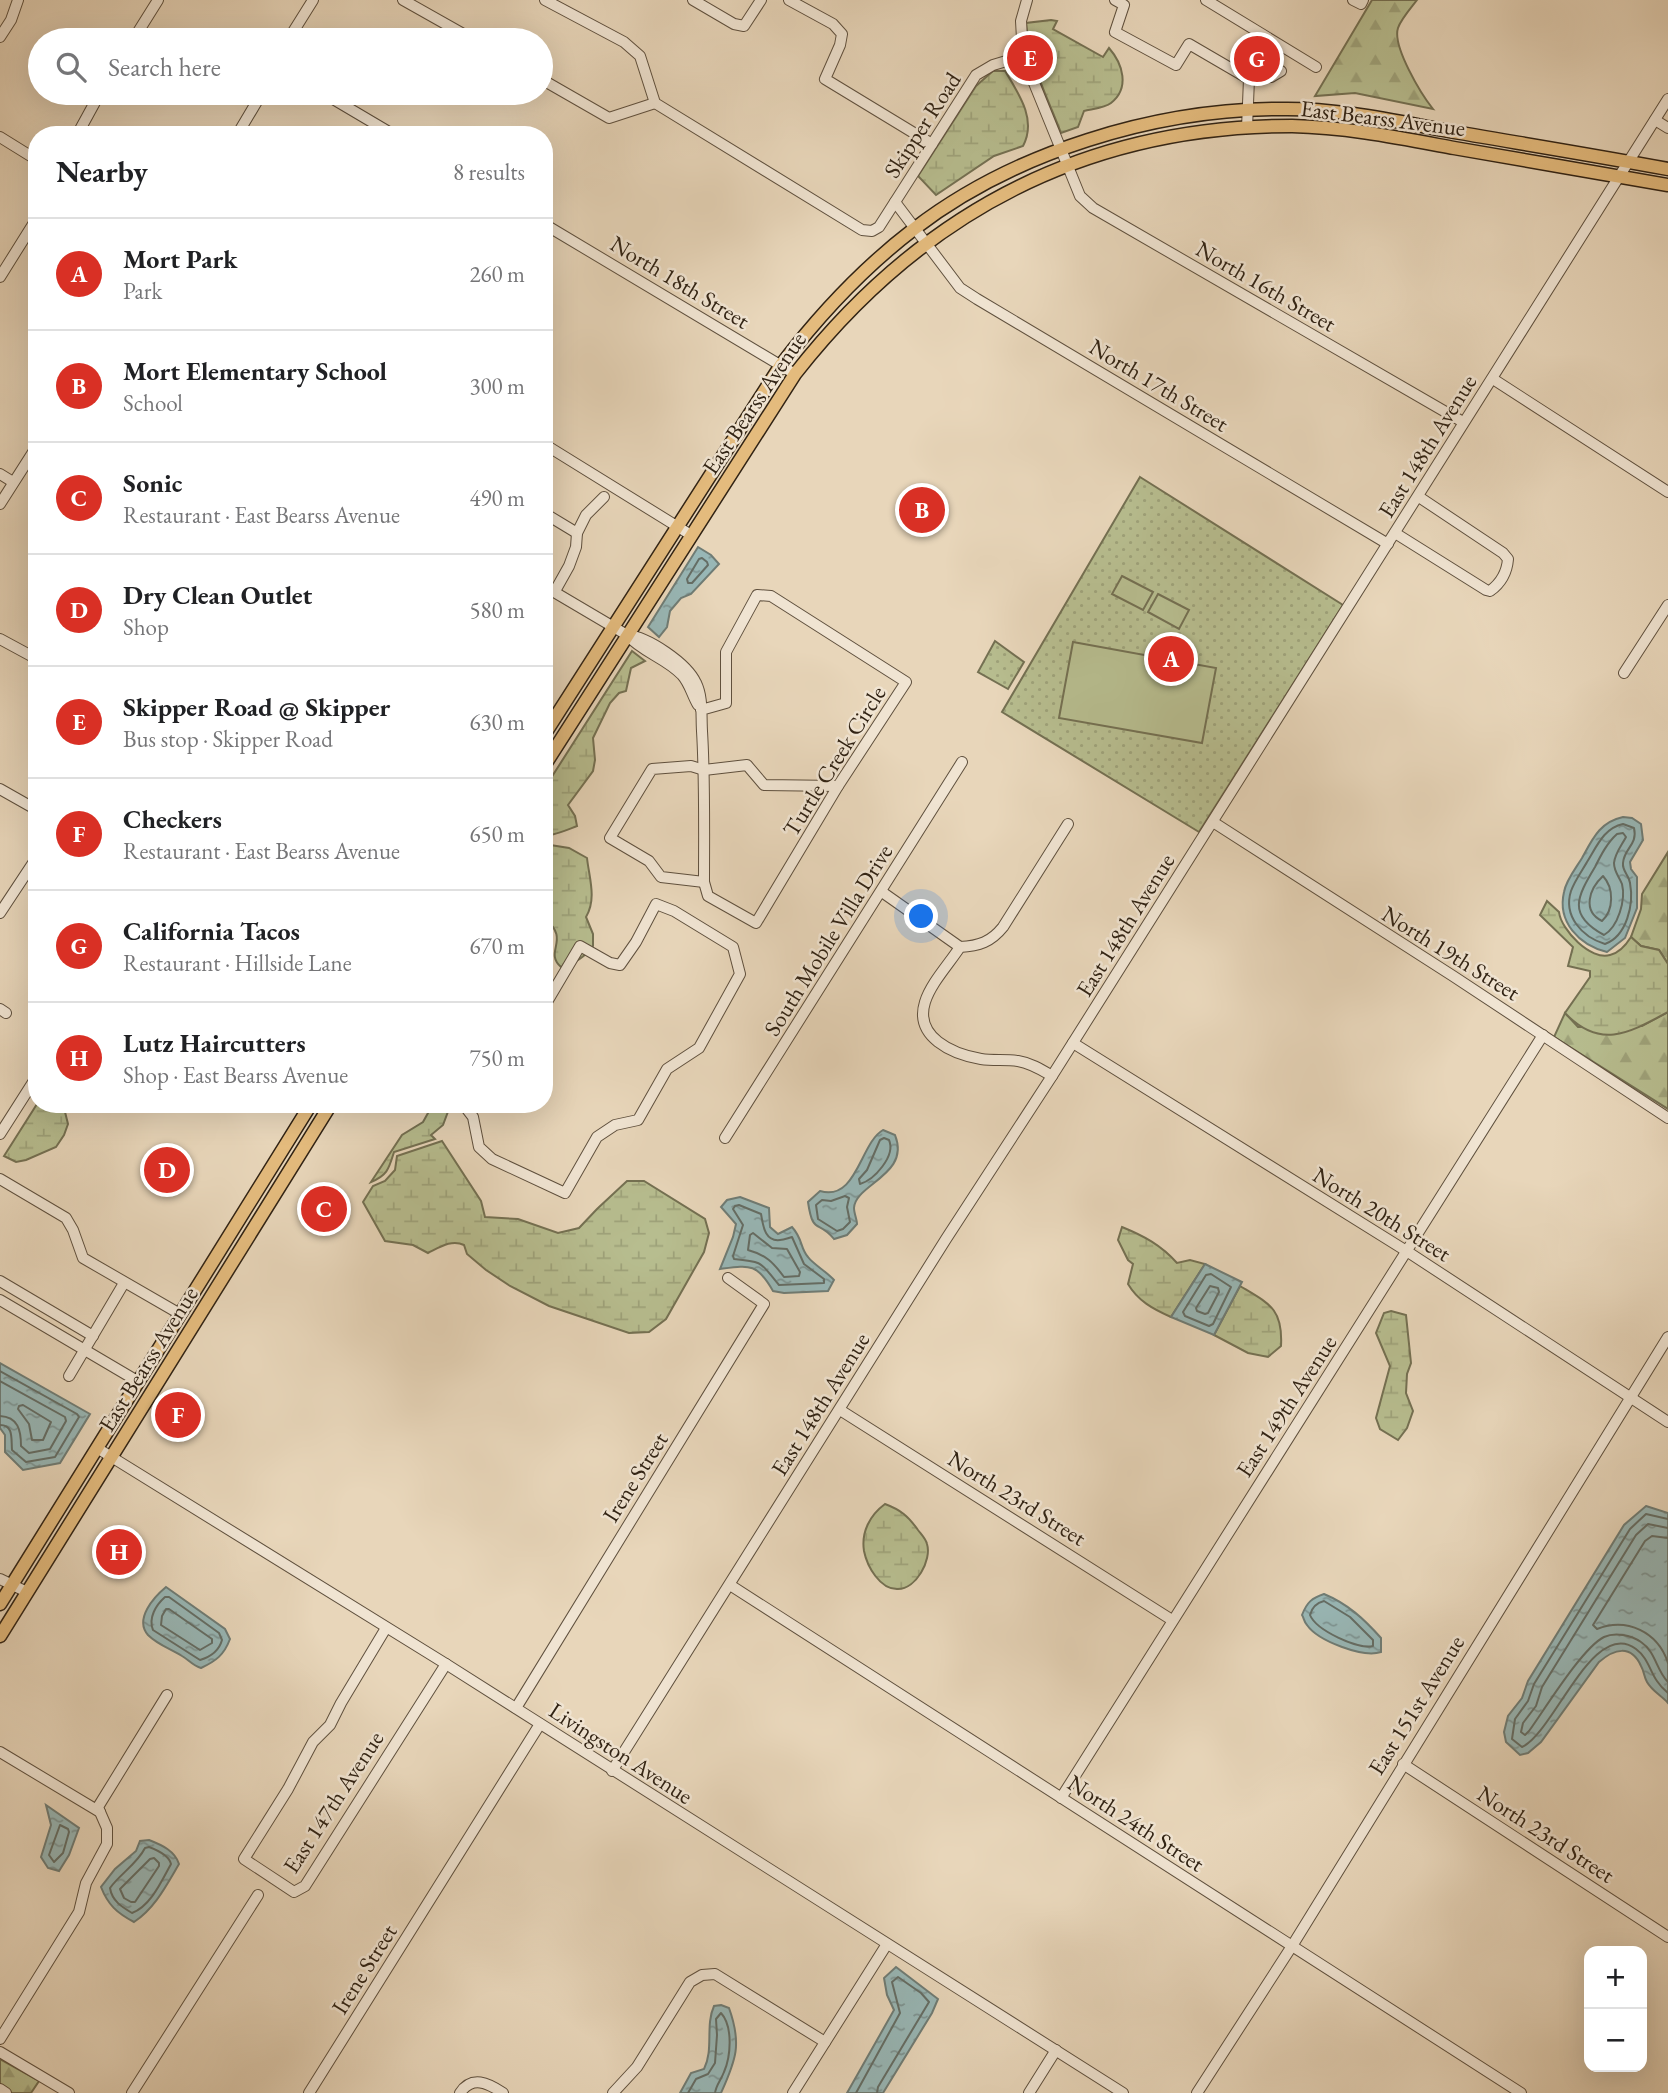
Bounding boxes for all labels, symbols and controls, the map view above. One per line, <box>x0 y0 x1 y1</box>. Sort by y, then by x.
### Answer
search box <box>28 28 553 105</box>
pin: E <box>1007 32 1053 84</box>
pin: G <box>1234 33 1280 85</box>
icon: search <box>52 48 90 86</box>
text: Search here <box>108 50 221 84</box>
street label: Skipper Road <box>877 66 968 184</box>
street label: East Bearss Avenue <box>1299 93 1467 143</box>
text: Nearby <box>56 152 148 191</box>
text: 8 results <box>453 157 525 187</box>
street label: North 18th Street <box>605 229 756 336</box>
street label: North 16th Street <box>1190 234 1342 339</box>
text: Mort Park <box>123 242 238 276</box>
text: A <box>71 259 87 289</box>
text: 260 m <box>469 259 525 289</box>
text: Park <box>123 276 162 306</box>
street label: East Bearss Avenue <box>695 326 813 480</box>
street label: North 17th Street <box>1084 332 1235 439</box>
text: Mort Elementary School <box>123 354 387 388</box>
street label: East 148th Avenue <box>1371 369 1483 523</box>
text: B <box>72 371 86 401</box>
text: 300 m <box>469 371 525 401</box>
text: School <box>123 388 183 418</box>
text: Sonic <box>123 466 182 500</box>
text: C <box>71 483 87 513</box>
text: 490 m <box>469 483 525 513</box>
pin: B <box>899 484 945 536</box>
text: Restaurant · East Bearss Avenue <box>123 500 400 530</box>
text: Dry Clean Outlet <box>123 578 312 612</box>
text: D <box>70 595 88 625</box>
text: 580 m <box>469 595 525 625</box>
text: Shop <box>123 612 169 642</box>
pin: A <box>1148 633 1194 685</box>
street label: Turtle Creek Circle <box>776 680 892 842</box>
text: Skipper Road @ Skipper <box>123 690 390 724</box>
text: E <box>72 707 86 737</box>
text: 630 m <box>469 707 525 737</box>
text: Bus stop · Skipper Road <box>123 724 333 754</box>
text: Checkers <box>123 802 222 836</box>
text: F <box>73 819 85 849</box>
text: 650 m <box>469 819 525 849</box>
text: Restaurant · East Bearss Avenue <box>123 836 400 866</box>
street label: South Mobile Villa Drive <box>757 838 899 1042</box>
street label: East 148th Avenue <box>1069 848 1181 1002</box>
your location <box>904 899 938 933</box>
street label: North 19th Street <box>1376 899 1526 1008</box>
text: California Tacos <box>123 914 300 948</box>
text: G <box>71 931 87 961</box>
text: 670 m <box>469 931 525 961</box>
text: Restaurant · Hillside Lane <box>123 948 352 978</box>
text: Lutz Haircutters <box>123 1026 306 1060</box>
text: H <box>70 1043 88 1073</box>
text: 750 m <box>469 1043 525 1073</box>
text: Shop · East Bearss Avenue <box>123 1060 348 1090</box>
pin: D <box>144 1144 190 1196</box>
street label: North 20th Street <box>1307 1160 1457 1269</box>
pin: C <box>301 1183 347 1235</box>
street label: East Bearss Avenue <box>91 1281 205 1437</box>
street label: East 148th Avenue <box>764 1327 876 1481</box>
street label: East 149th Avenue <box>1229 1329 1343 1483</box>
pin: F <box>155 1389 201 1441</box>
street label: Irene Street <box>596 1426 675 1528</box>
street label: North 23rd Street <box>942 1444 1092 1553</box>
pin: H <box>96 1526 142 1578</box>
street label: East 151st Avenue <box>1361 1630 1471 1780</box>
street label: Livingston Avenue <box>543 1695 699 1811</box>
street label: East 147th Avenue <box>276 1725 390 1879</box>
street label: North 24th Street <box>1062 1768 1211 1879</box>
street label: North 23rd Street <box>1472 1779 1621 1890</box>
street label: Irene Street <box>325 1918 404 2020</box>
map controls <box>1584 1946 1647 2072</box>
button: + <box>1584 1946 1647 2009</box>
button: − <box>1584 2009 1647 2072</box>

